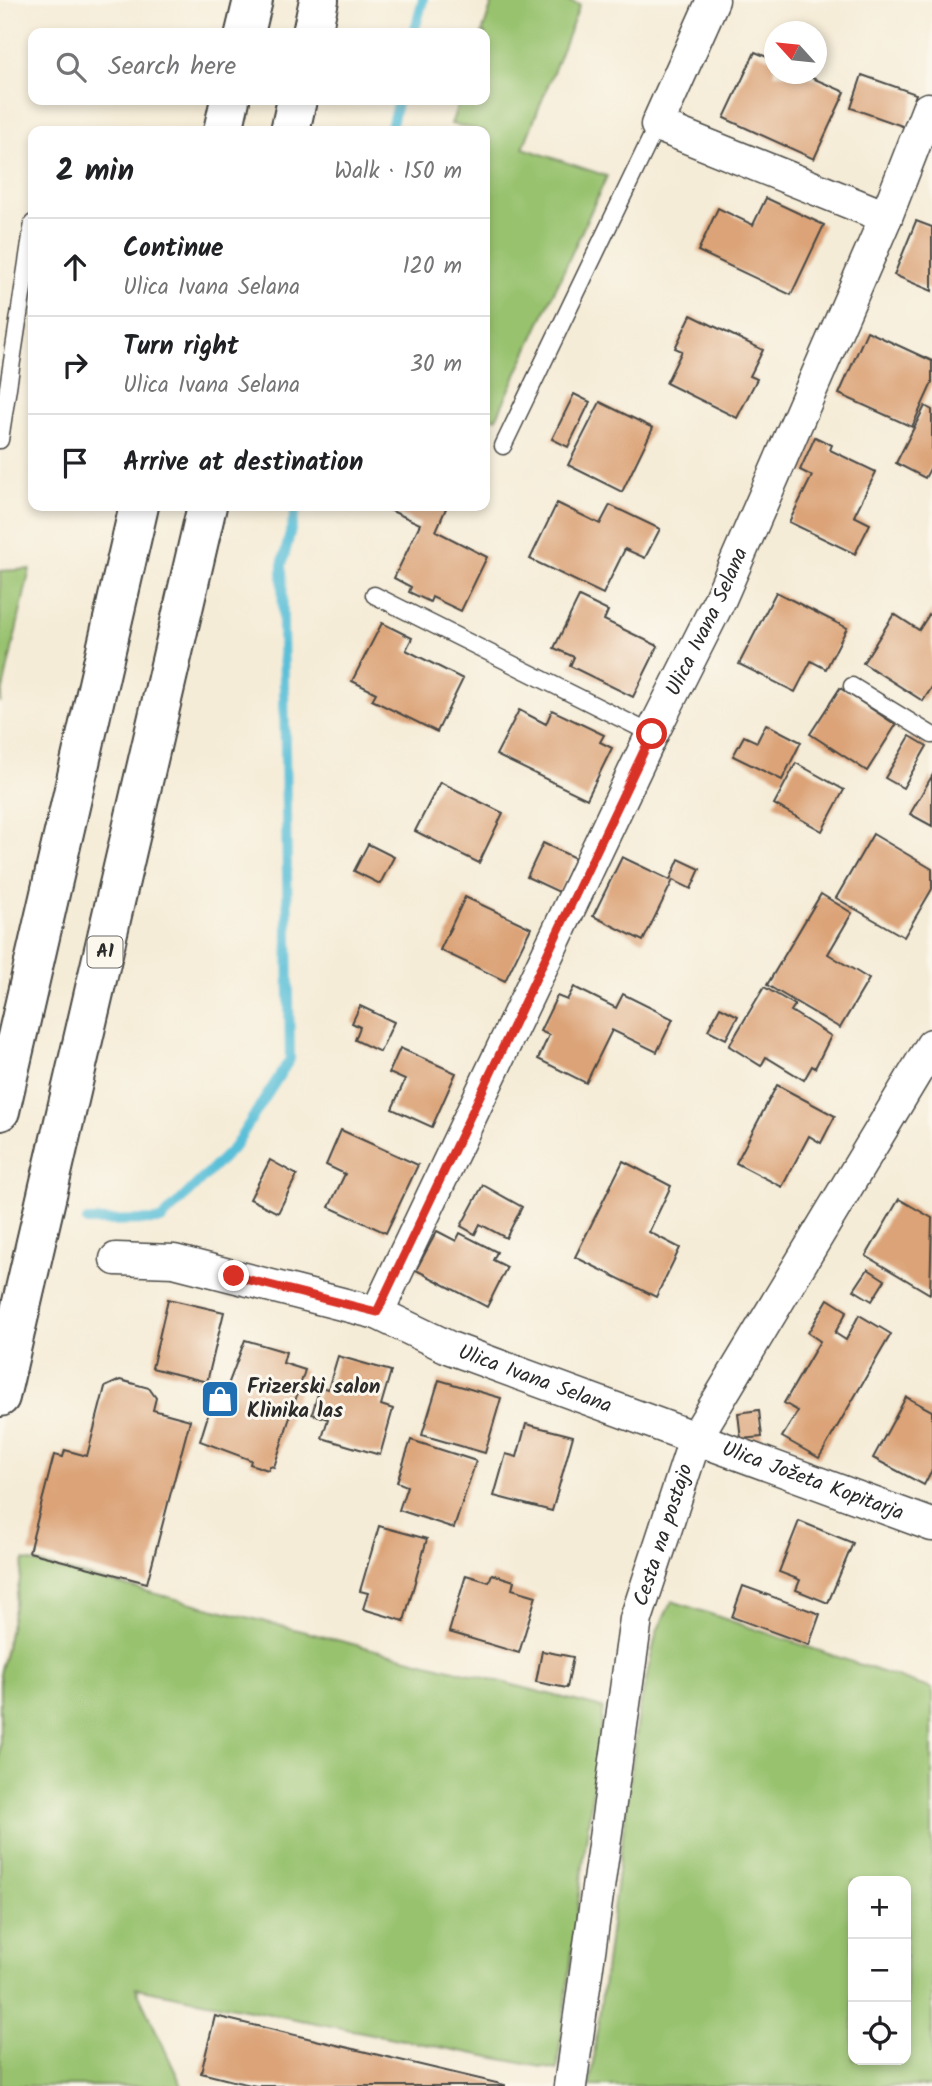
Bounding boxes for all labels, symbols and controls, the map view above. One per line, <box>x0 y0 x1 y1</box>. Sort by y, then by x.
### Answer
north arrow <box>764 21 827 84</box>
search box <box>28 28 490 105</box>
text: Search here <box>108 46 236 88</box>
icon: search <box>52 48 90 86</box>
text: 2 min <box>56 148 134 196</box>
text: Walk · 150 m <box>334 154 462 190</box>
text: Continue <box>123 228 224 270</box>
icon: ahead <box>56 248 94 286</box>
text: 120 m <box>402 249 462 285</box>
text: Ulica Ivana Selana <box>123 270 300 306</box>
text: Turn right <box>123 326 239 368</box>
icon: right <box>56 346 94 384</box>
text: 30 m <box>410 347 462 383</box>
text: Ulica Ivana Selana <box>123 368 300 404</box>
text: Arrive at destination <box>123 442 363 484</box>
icon: arrive <box>56 444 94 482</box>
street label: Ulica Ivana Selana <box>657 542 757 702</box>
route start <box>636 718 667 749</box>
road number: A1 <box>88 936 122 968</box>
route end <box>218 1260 249 1291</box>
street label: Ulica Ivana Selana <box>453 1336 617 1423</box>
place label: Frizerski salon Klinika las <box>247 1371 380 1428</box>
shop icon: Frizerski salon Klinika las <box>199 1378 241 1420</box>
street label: Ulica Jožeta Kopitarja <box>717 1433 908 1530</box>
street label: Cesta na postajo <box>625 1459 702 1611</box>
map controls <box>848 1876 911 2065</box>
button: + <box>848 1876 911 1939</box>
button: − <box>848 1939 911 2002</box>
button: locate <box>848 2002 911 2065</box>

